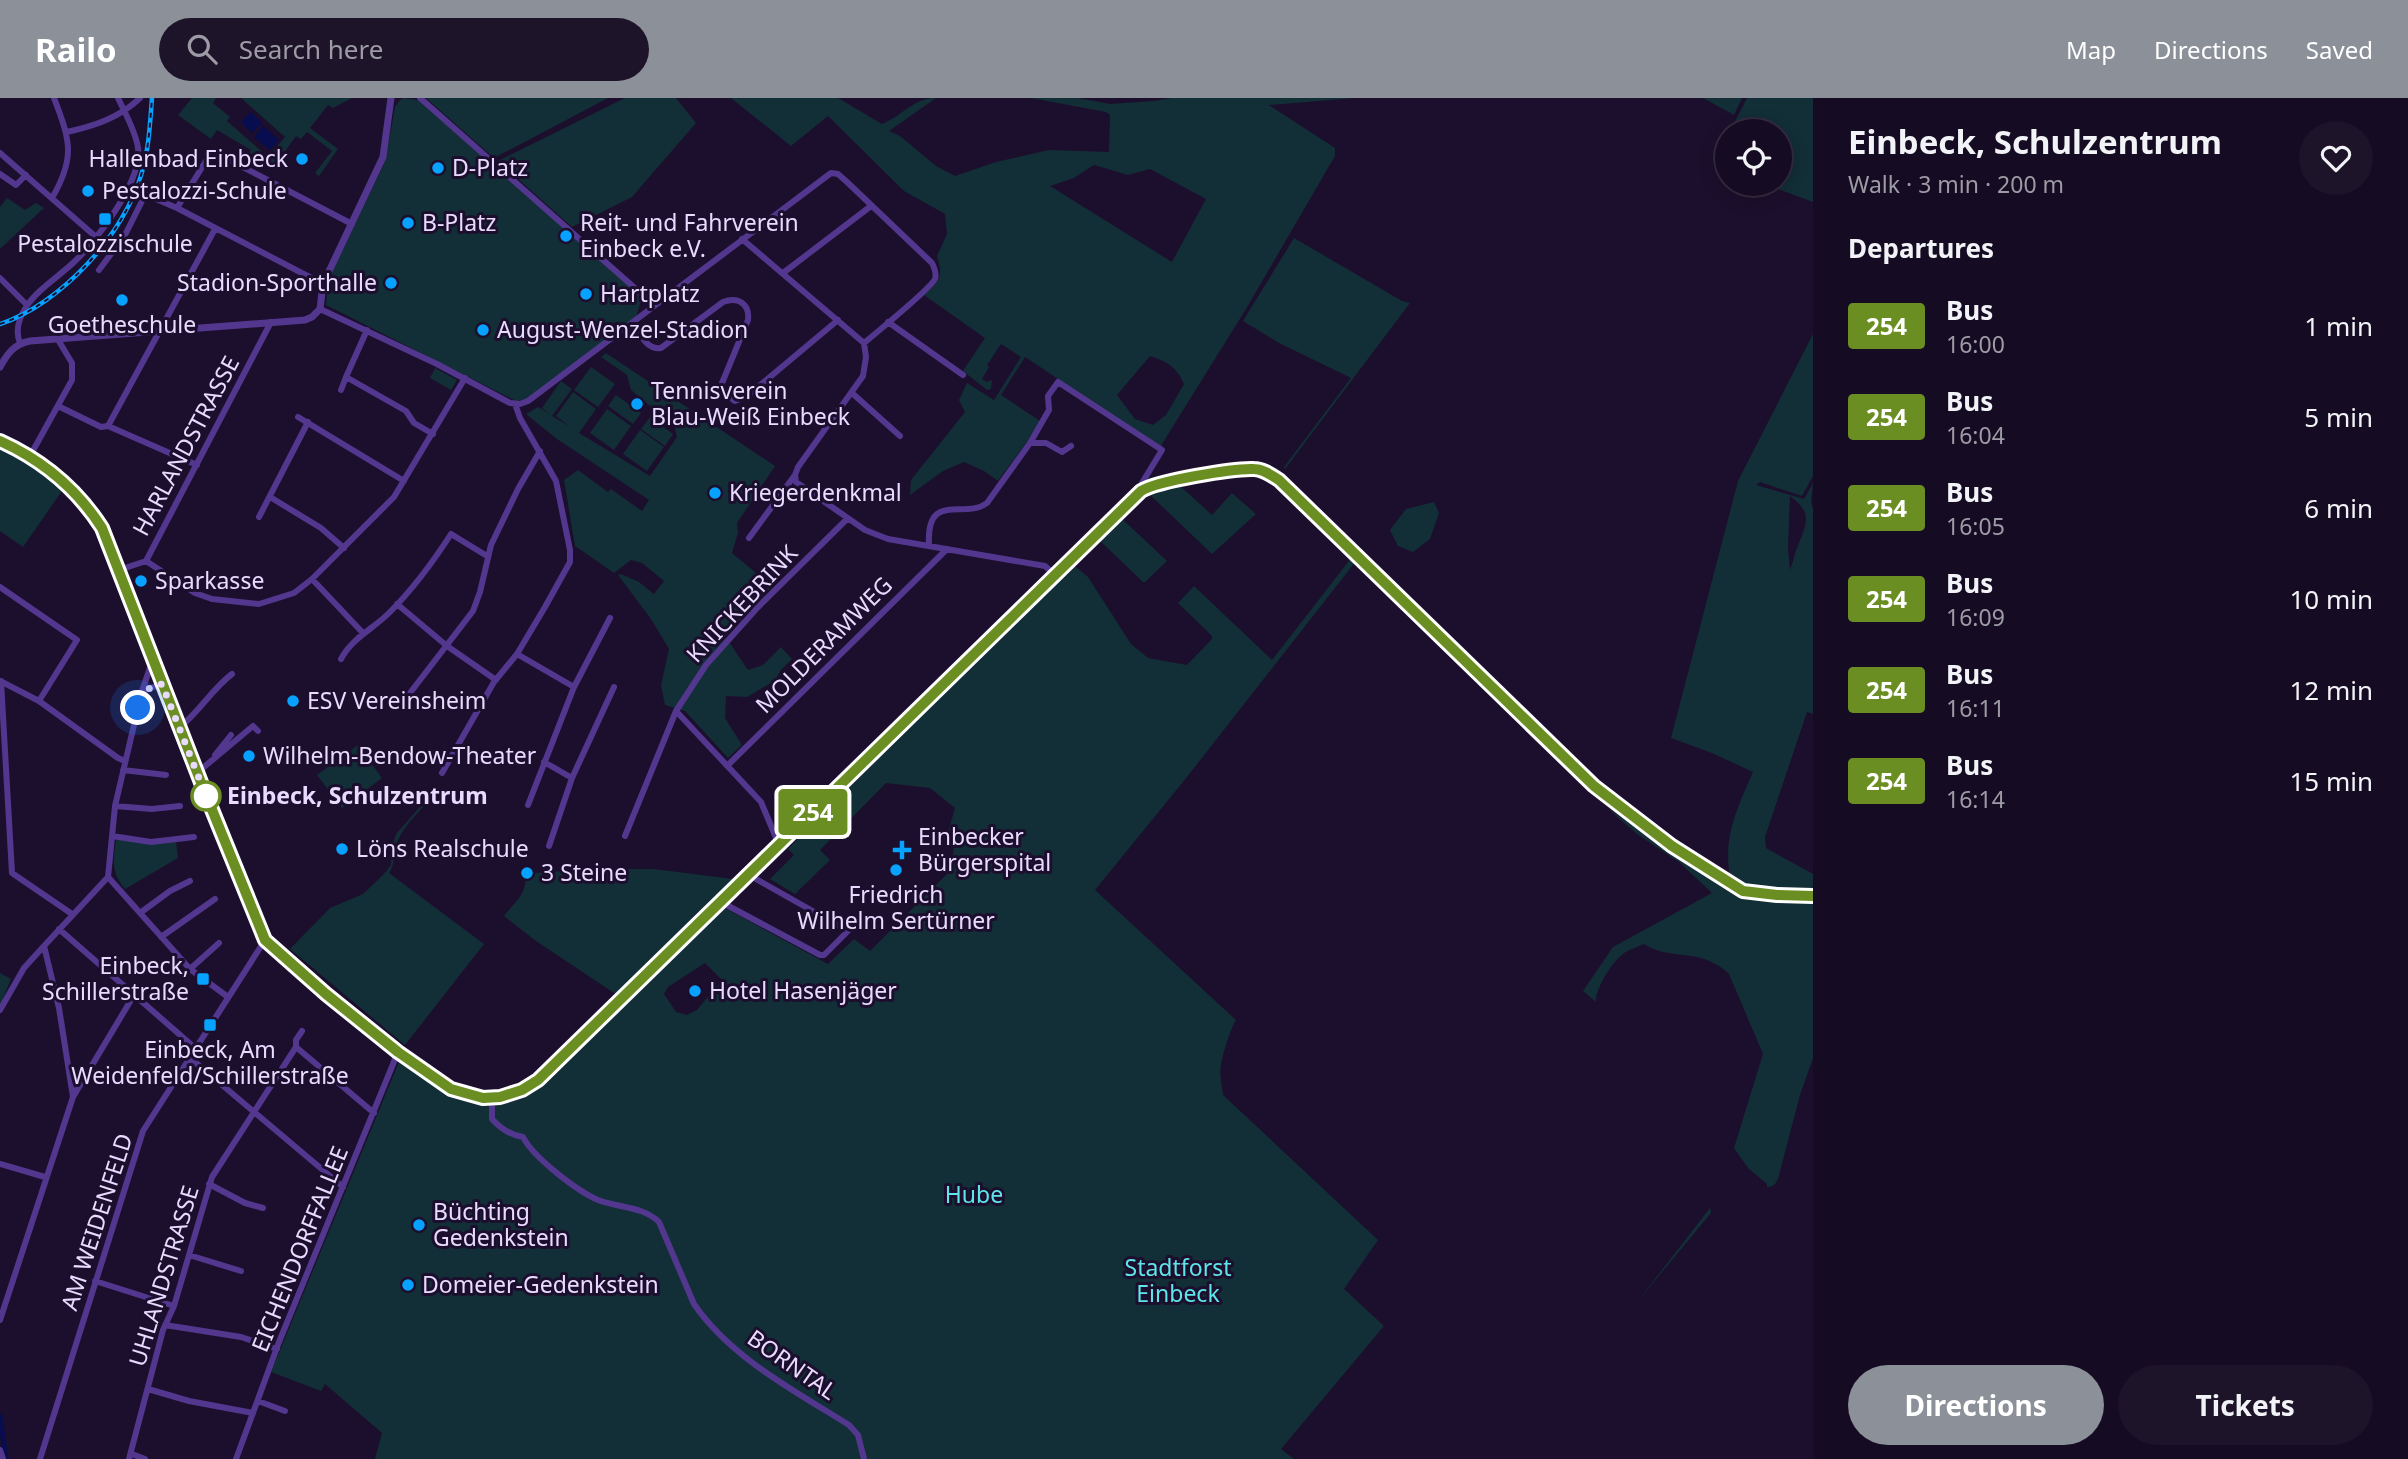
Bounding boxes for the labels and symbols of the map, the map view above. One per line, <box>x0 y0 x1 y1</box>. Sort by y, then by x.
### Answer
place label: Hallenbad Einbeck <box>88 142 289 174</box>
marker: Hallenbad Einbeck <box>294 151 310 167</box>
place label: D-Platz <box>452 151 528 183</box>
marker: D-Platz <box>430 160 446 176</box>
place label: Pestalozzi-Schule <box>102 174 287 206</box>
marker: Pestalozzi-Schule <box>80 183 96 199</box>
place label: B-Platz <box>422 206 496 238</box>
place label: Reit- und Fahrverein Einbeck e.V. <box>580 206 799 264</box>
marker: Pestalozzischule <box>97 211 113 227</box>
marker: B-Platz <box>400 215 416 231</box>
place label: Pestalozzischule <box>17 227 193 259</box>
marker: Reit- und Fahrverein Einbeck e.V. <box>558 228 574 244</box>
place label: Stadion-Sporthalle <box>177 266 377 298</box>
marker: Stadion-Sporthalle <box>383 275 399 291</box>
place label: Hartplatz <box>600 277 700 309</box>
marker: Hartplatz <box>578 286 594 302</box>
marker: Goetheschule <box>114 292 130 308</box>
place label: Goetheschule <box>48 308 196 340</box>
place label: August-Wenzel-Stadion <box>497 313 748 345</box>
marker: August-Wenzel-Stadion <box>475 322 491 338</box>
street label: HARLANDSTRASSE <box>124 350 246 541</box>
place label: Tennisverein Blau-Weiß Einbeck <box>651 374 851 432</box>
marker: Tennisverein Blau-Weiß Einbeck <box>629 396 645 412</box>
place label: Kriegerdenkmal <box>729 476 902 508</box>
marker: Kriegerdenkmal <box>707 485 723 501</box>
street label: KNICKEBRINK <box>678 537 805 669</box>
place label: Sparkasse <box>155 564 264 596</box>
street label: MOLDERAMWEG <box>748 569 899 720</box>
marker: Sparkasse <box>133 573 149 589</box>
place label: ESV Vereinsheim <box>307 684 486 716</box>
your location <box>120 690 155 725</box>
marker: ESV Vereinsheim <box>285 693 301 709</box>
place label: Wilhelm-Bendow-Theater <box>263 739 537 771</box>
marker: Wilhelm-Bendow-Theater <box>241 748 257 764</box>
place label: Einbeck, Schulzentrum <box>227 779 488 811</box>
marker: Einbeck, Schulzentrum <box>191 781 221 811</box>
line badge: 254 <box>773 789 853 835</box>
place label: Einbecker Bürgerspital <box>918 820 1051 878</box>
place label: Löns Realschule <box>356 832 529 864</box>
marker: Einbecker Bürgerspital <box>892 840 912 860</box>
marker: Löns Realschule <box>334 841 350 857</box>
place label: 3 Steine <box>541 856 627 888</box>
marker: Friedrich Wilhelm Sertürner <box>888 862 904 878</box>
marker: 3 Steine <box>519 865 535 881</box>
place label: Friedrich Wilhelm Sertürner <box>797 878 995 936</box>
place label: Einbeck, Schillerstraße <box>42 949 189 1007</box>
marker: Einbeck, Schillerstraße <box>195 971 211 987</box>
place label: Hotel Hasenjäger <box>709 974 897 1006</box>
marker: Hotel Hasenjäger <box>687 983 703 999</box>
marker: Einbeck, Am Weidenfeld/Schillerstraße <box>202 1017 218 1033</box>
place label: Einbeck, Am Weidenfeld/Schillerstraße <box>71 1033 349 1091</box>
street label: AM WEIDENFELD <box>52 1129 140 1314</box>
street label: EICHENDORFFALLEE <box>243 1141 355 1356</box>
park label: Hube <box>945 1178 1003 1210</box>
street label: UHLANDSTRASSE <box>120 1181 206 1370</box>
place label: Büchting Gedenkstein <box>433 1195 569 1253</box>
marker: Büchting Gedenkstein <box>411 1217 427 1233</box>
park label: Stadtforst Einbeck <box>1125 1251 1231 1309</box>
place label: Domeier-Gedenkstein <box>422 1268 659 1300</box>
marker: Domeier-Gedenkstein <box>400 1277 416 1293</box>
street label: BORNTAL <box>741 1322 844 1407</box>

